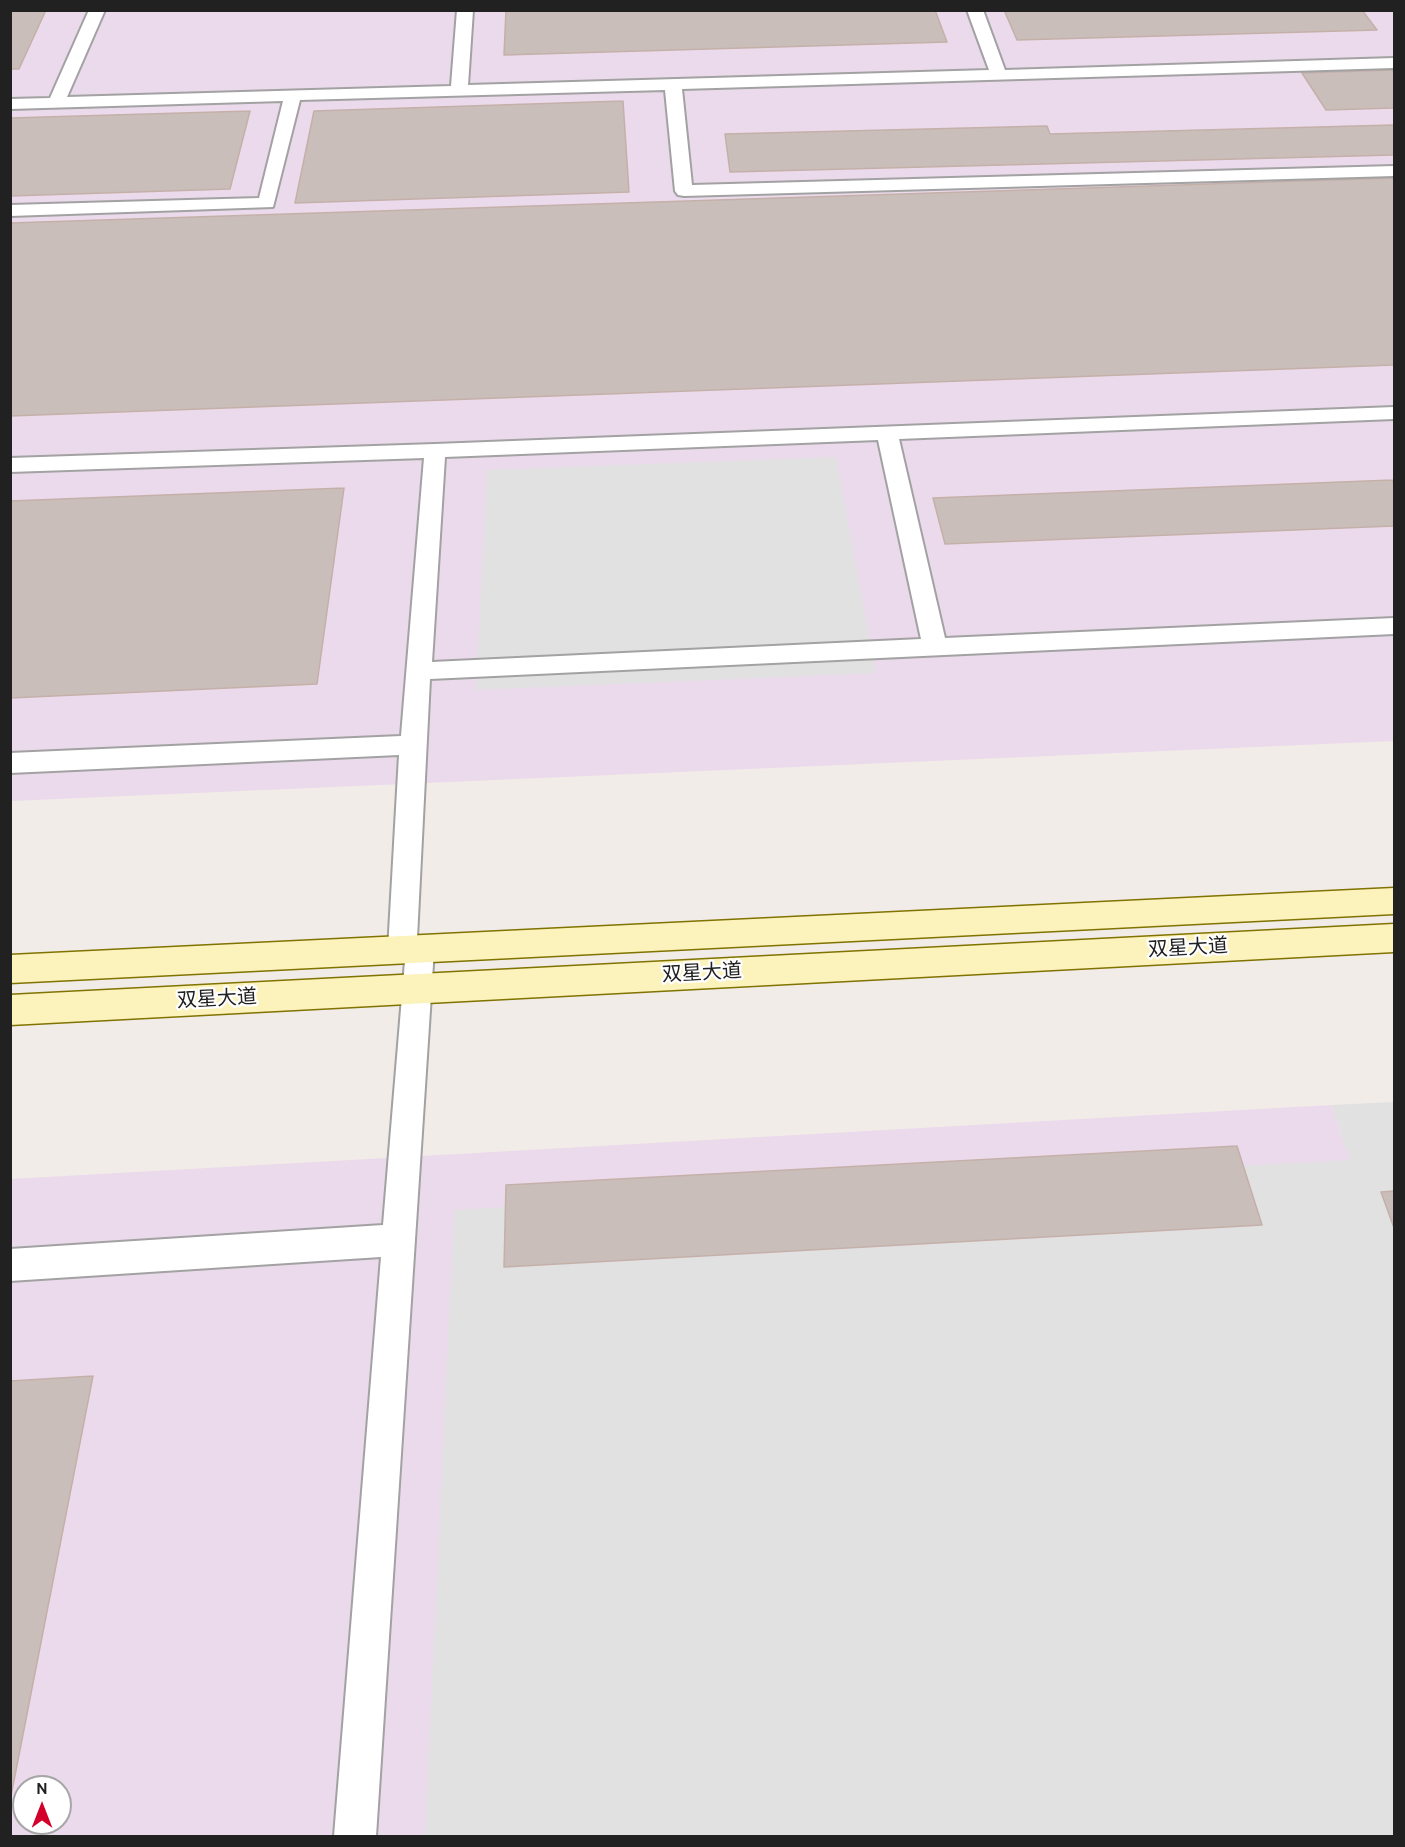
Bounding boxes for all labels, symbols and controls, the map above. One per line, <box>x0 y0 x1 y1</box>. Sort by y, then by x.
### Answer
street label: 双星大道 <box>1147 934 1229 962</box>
street label: 双星大道 <box>661 959 743 987</box>
street label: 双星大道 <box>176 985 258 1013</box>
north arrow <box>12 1775 72 1835</box>
text: N <box>36 1779 48 1798</box>

